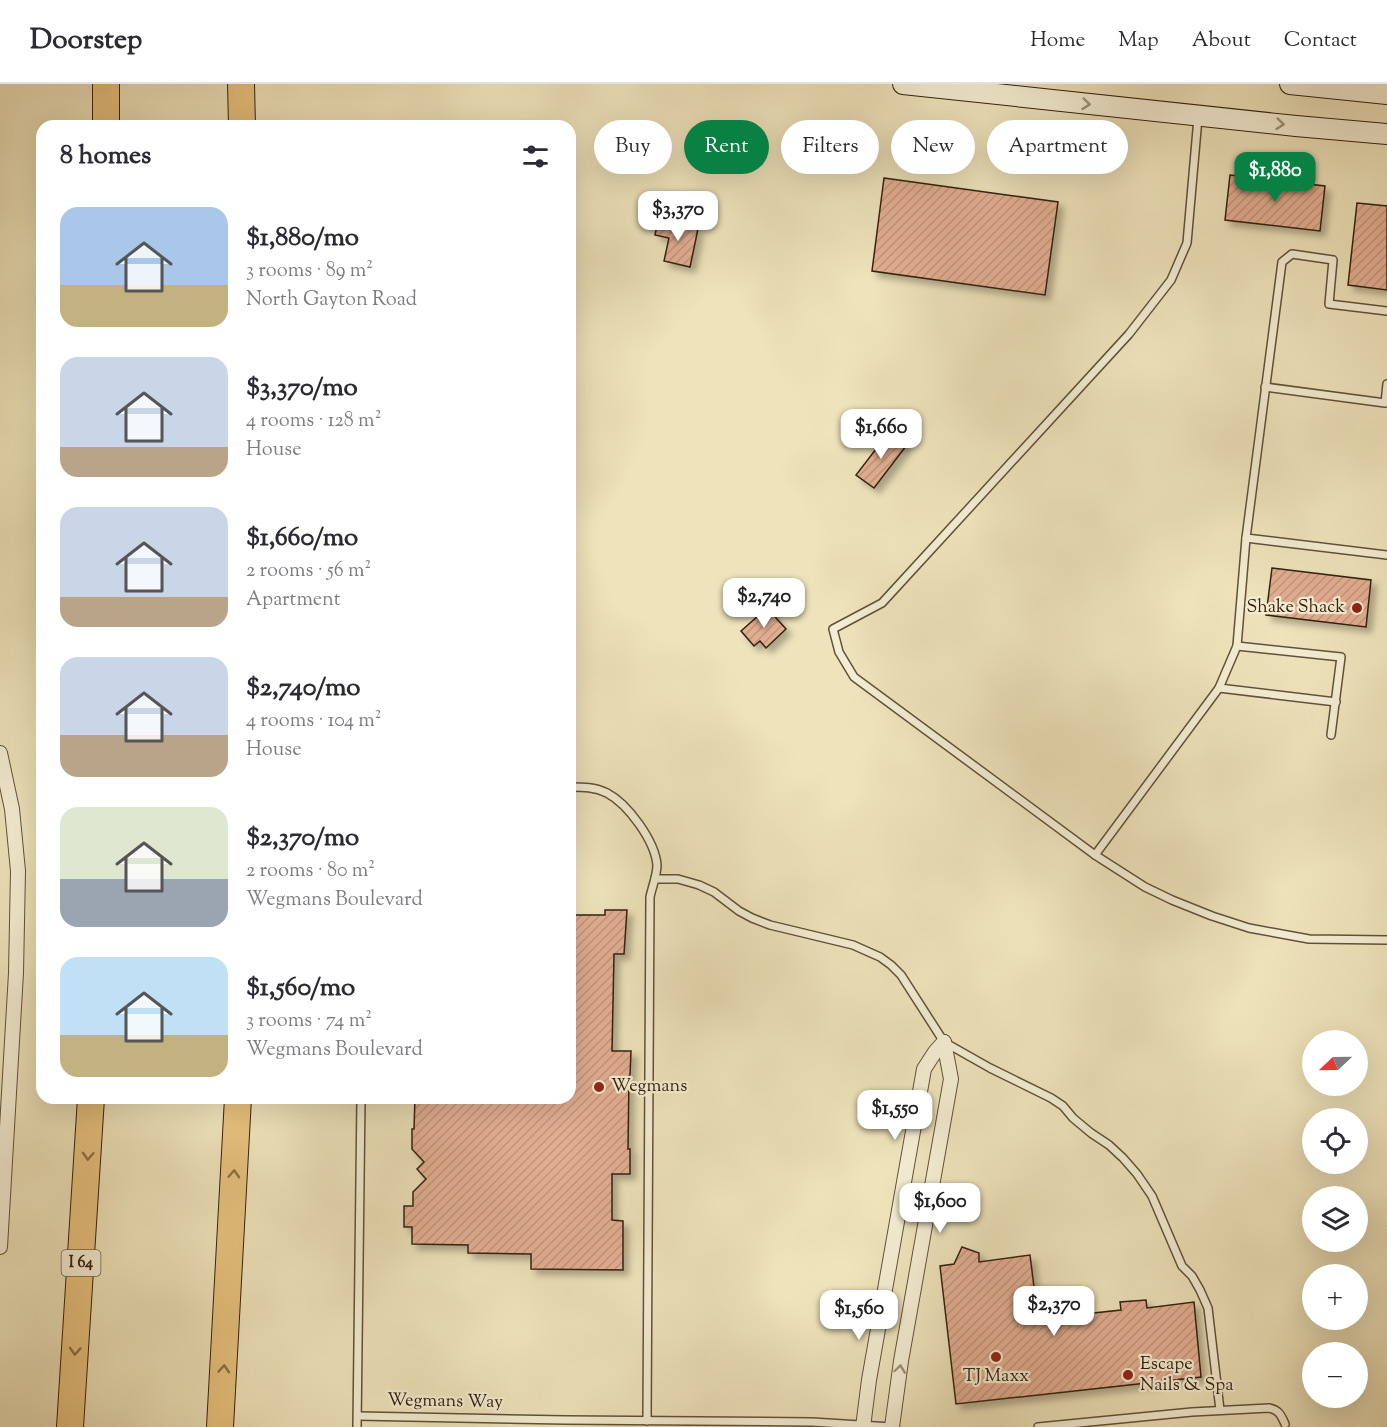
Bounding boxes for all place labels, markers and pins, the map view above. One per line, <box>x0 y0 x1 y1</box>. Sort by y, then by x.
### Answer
pin: $1,880 <box>1226 152 1324 203</box>
pin: $3,370 <box>629 191 727 242</box>
pin: $1,660 <box>832 409 930 460</box>
pin: $2,740 <box>715 578 813 629</box>
place label: Shake Shack <box>1247 595 1345 621</box>
marker: Shake Shack <box>1350 601 1364 615</box>
place label: Wegmans <box>611 1074 687 1100</box>
marker: Wegmans <box>592 1080 606 1094</box>
pin: $1,550 <box>846 1090 944 1141</box>
pin: $1,600 <box>891 1183 989 1234</box>
pin: $2,370 <box>1005 1286 1103 1337</box>
pin: $1,560 <box>810 1290 908 1341</box>
marker: TJ Maxx <box>989 1350 1003 1364</box>
place label: Escape Nails & Spa <box>1140 1352 1234 1399</box>
place label: TJ Maxx <box>963 1364 1029 1390</box>
marker: Escape Nails & Spa <box>1121 1368 1135 1382</box>

